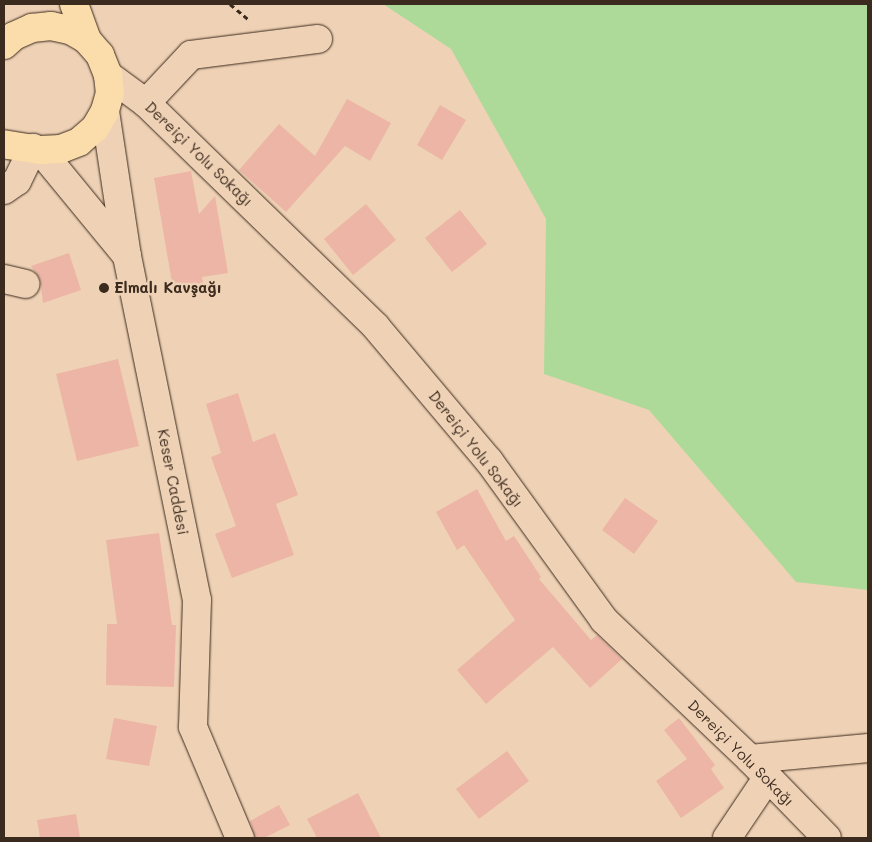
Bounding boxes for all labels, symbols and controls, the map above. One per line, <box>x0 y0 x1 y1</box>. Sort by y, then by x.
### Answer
street label: Dereiçi Yolu Sokağı <box>141 98 257 210</box>
place label: Elmalı Kavşağı <box>114 279 222 297</box>
marker: Elmalı Kavşağı <box>98 282 110 294</box>
street label: Dereiçi Yolu Sokağı <box>425 387 527 511</box>
street label: Keser Caddesi <box>154 428 192 536</box>
street label: Dereiçi Yolu Sokağı <box>684 696 798 810</box>

